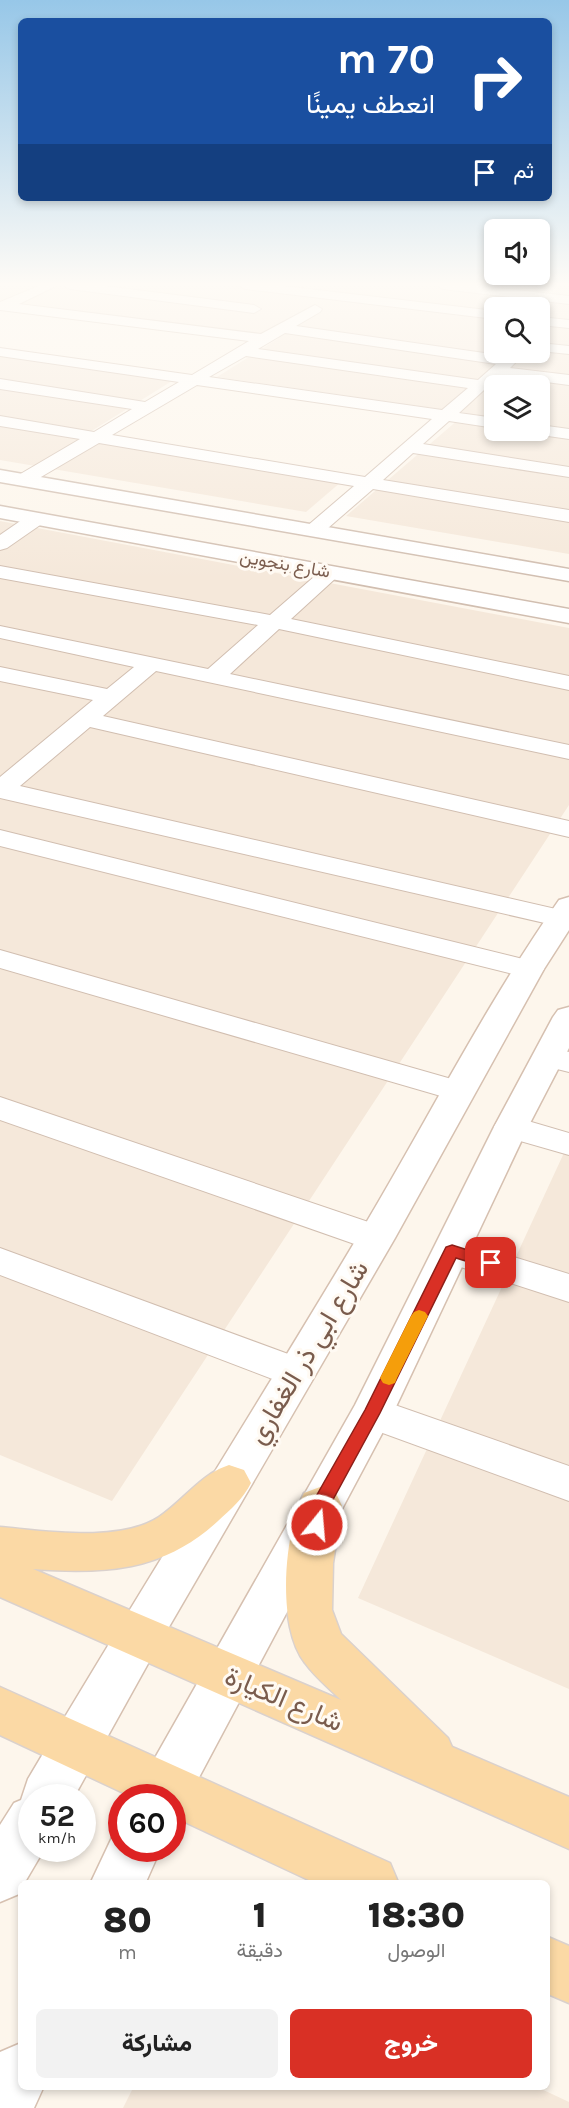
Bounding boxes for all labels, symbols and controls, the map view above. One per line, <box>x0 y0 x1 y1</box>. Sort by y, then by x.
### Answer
text: 70 m <box>337 34 435 84</box>
icon: right <box>456 42 534 120</box>
text: انعطف يمينًا <box>306 88 435 120</box>
icon: arrive <box>468 156 501 189</box>
text: ثم <box>513 158 534 184</box>
map controls <box>484 219 550 441</box>
button: sound <box>484 219 550 285</box>
button: search <box>484 297 550 363</box>
button: layers <box>484 375 550 441</box>
street label: شارع بنجوين <box>238 545 332 584</box>
pin <box>465 1237 516 1288</box>
icon: arrive <box>474 1246 507 1279</box>
street label: شارع ابي ذر الغفاري <box>241 1255 380 1453</box>
position arrow <box>285 1493 349 1557</box>
street label: شارع الكيارة <box>219 1660 348 1740</box>
speed limit sign: 60 <box>108 1784 186 1862</box>
text: 52 <box>39 1798 75 1834</box>
text: km/h <box>38 1829 76 1847</box>
text: 1 <box>253 1894 267 1936</box>
text: 18:30 <box>368 1894 465 1936</box>
text: 80 <box>103 1899 152 1941</box>
text: دقيقة <box>237 1939 283 1962</box>
text: الوصول <box>388 1939 445 1962</box>
text: m <box>118 1941 137 1964</box>
button: مشاركة <box>36 2009 278 2078</box>
button: خروج <box>290 2009 532 2078</box>

